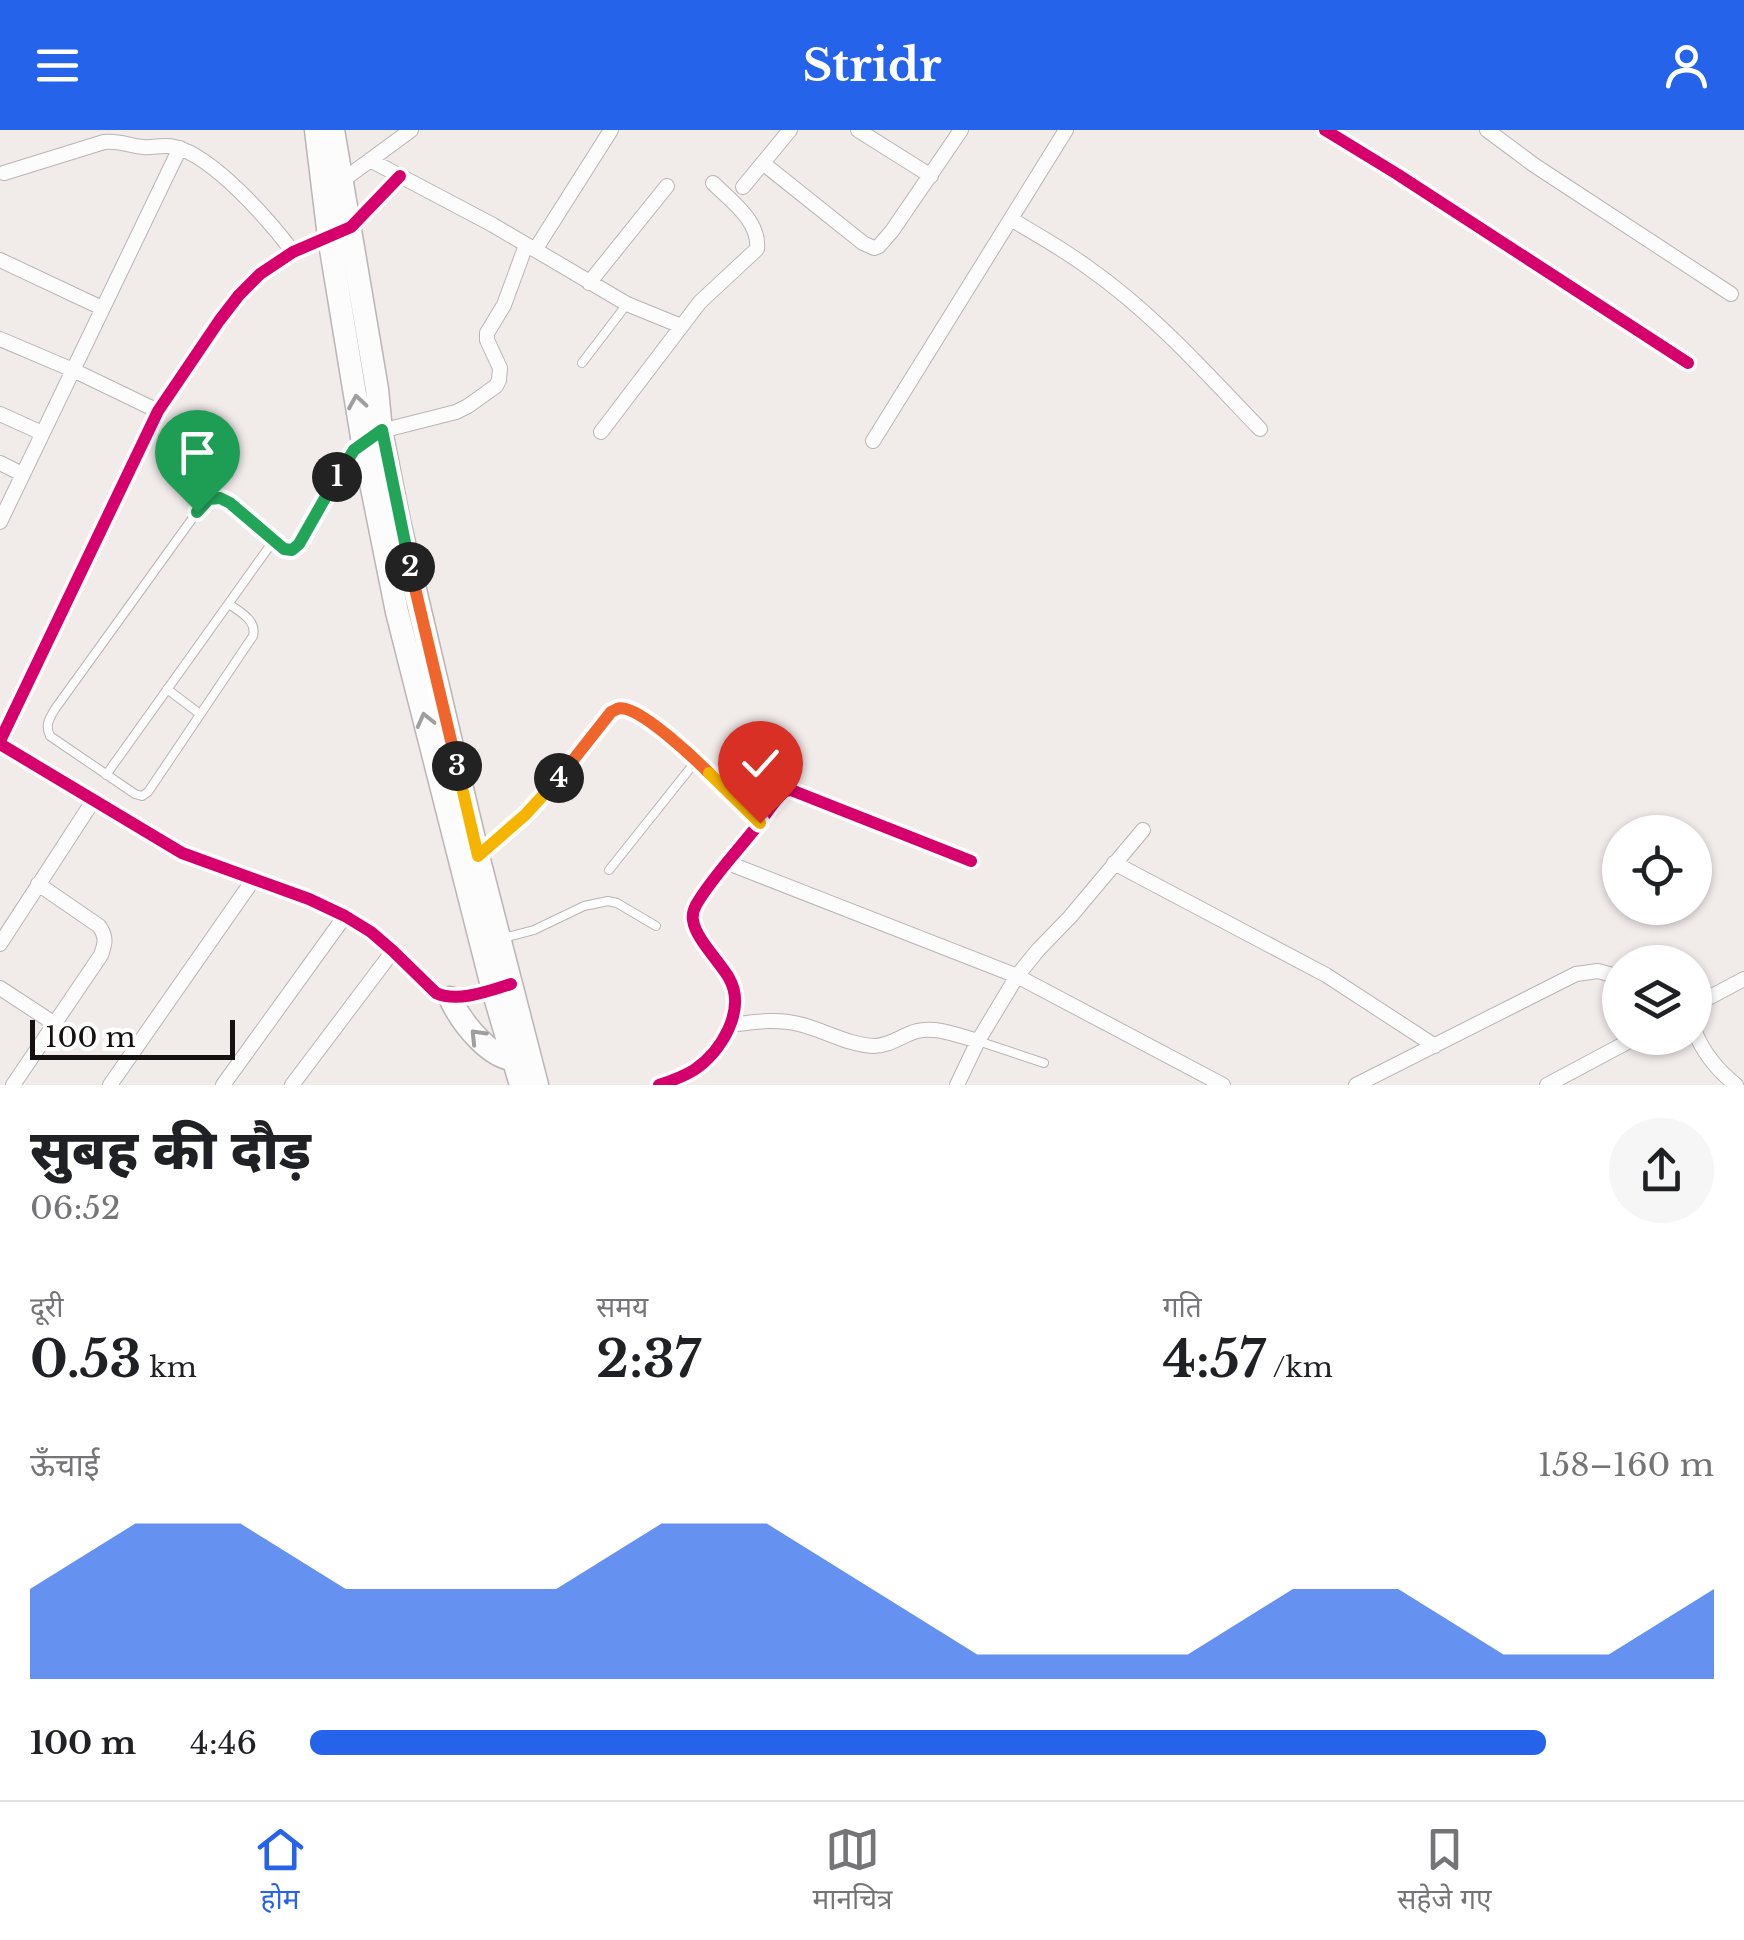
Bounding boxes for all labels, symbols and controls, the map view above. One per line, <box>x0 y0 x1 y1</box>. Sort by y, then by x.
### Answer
text: Stridr <box>802 37 942 93</box>
icon: menu <box>30 38 85 93</box>
icon: person <box>1659 38 1714 93</box>
one-way arrow <box>347 394 368 411</box>
pin <box>155 410 240 513</box>
icon: arrive <box>170 425 225 480</box>
pin: 1 <box>312 452 362 502</box>
text: 1 <box>331 459 343 494</box>
pin: 2 <box>385 542 435 592</box>
text: 2 <box>401 549 419 584</box>
one-way arrow <box>416 712 437 729</box>
pin <box>718 721 803 824</box>
icon: check <box>733 736 788 791</box>
pin: 3 <box>432 741 482 791</box>
text: 3 <box>448 748 466 783</box>
pin: 4 <box>534 753 584 803</box>
text: 4 <box>550 760 568 795</box>
map controls <box>1602 815 1712 1055</box>
button: locate <box>1602 815 1712 925</box>
button: layers <box>1602 945 1712 1055</box>
scale bar <box>30 1015 235 1060</box>
text: 100 m <box>45 1020 136 1055</box>
one-way arrow <box>471 1029 489 1047</box>
text: सुबह की दौड़ <box>30 1116 311 1184</box>
button: share <box>1609 1118 1714 1223</box>
text: 06:52 <box>30 1188 120 1228</box>
text: दूरी <box>30 1290 64 1325</box>
text: समय <box>596 1290 648 1325</box>
text: गति <box>1163 1290 1202 1325</box>
text: 0.53 <box>30 1328 141 1391</box>
text: 2:37 <box>596 1328 701 1391</box>
text: 4:57 <box>1163 1328 1266 1391</box>
text: km <box>141 1350 197 1385</box>
text: /km <box>1266 1350 1333 1385</box>
text: ऊँचाई <box>30 1445 99 1485</box>
text: 158–160 m <box>1538 1445 1714 1485</box>
text: 100 m <box>30 1723 136 1763</box>
text: 4:46 <box>190 1723 257 1763</box>
tab: होम <box>253 1822 308 1920</box>
tab: मानचित्र <box>813 1822 893 1920</box>
tab: सहेजे गए <box>1398 1822 1491 1920</box>

